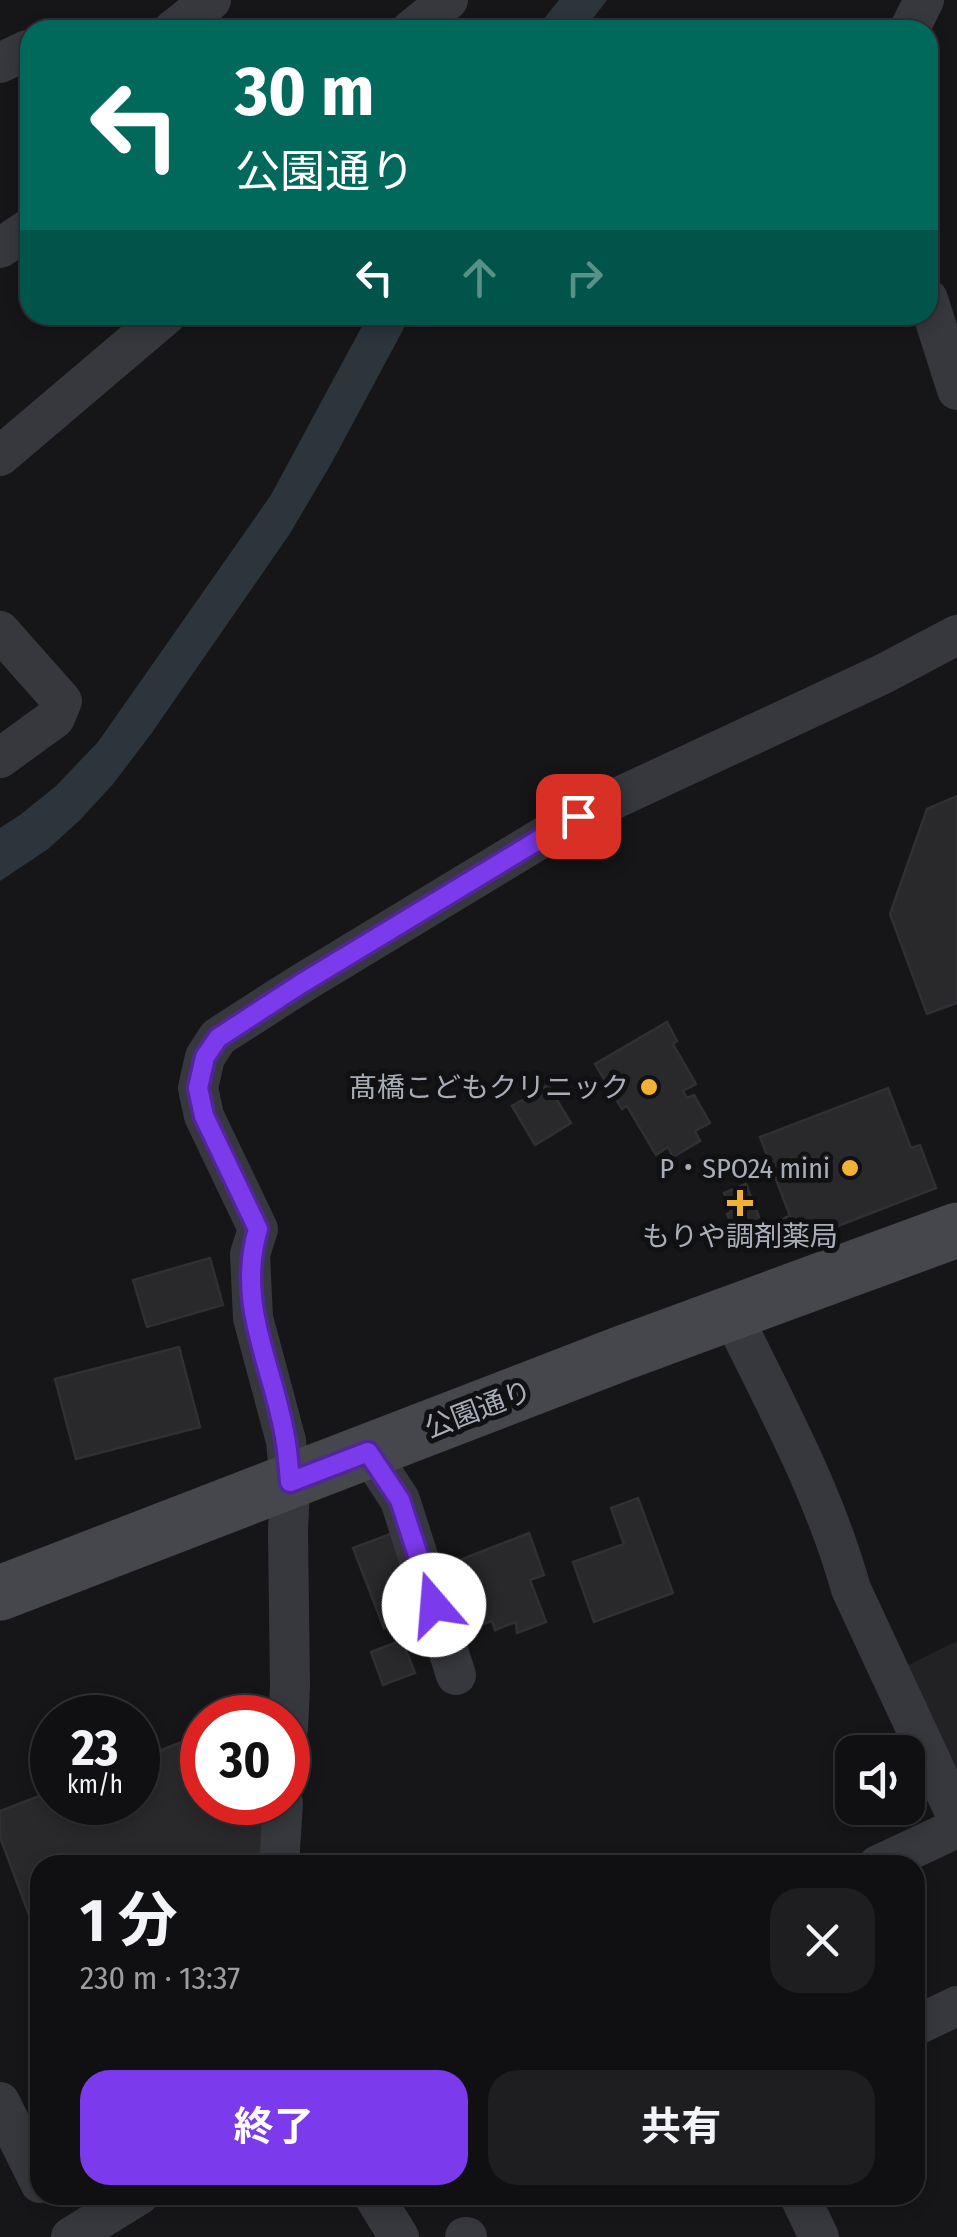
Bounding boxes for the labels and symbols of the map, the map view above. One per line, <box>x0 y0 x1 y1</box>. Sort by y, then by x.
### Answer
pin <box>536 774 621 859</box>
place label: 髙橋こどもクリニック <box>349 1071 629 1104</box>
marker: 髙橋こどもクリニック <box>638 1076 660 1098</box>
place label: P・SPO24 mini <box>660 1152 830 1185</box>
marker: P・SPO24 mini <box>839 1157 861 1179</box>
marker: もりや調剤薬局 <box>729 1192 751 1214</box>
place label: もりや調剤薬局 <box>642 1220 838 1253</box>
street label: 公園通り <box>420 1374 536 1445</box>
position arrow <box>382 1553 486 1657</box>
speed limit sign: 30 <box>180 1695 310 1825</box>

